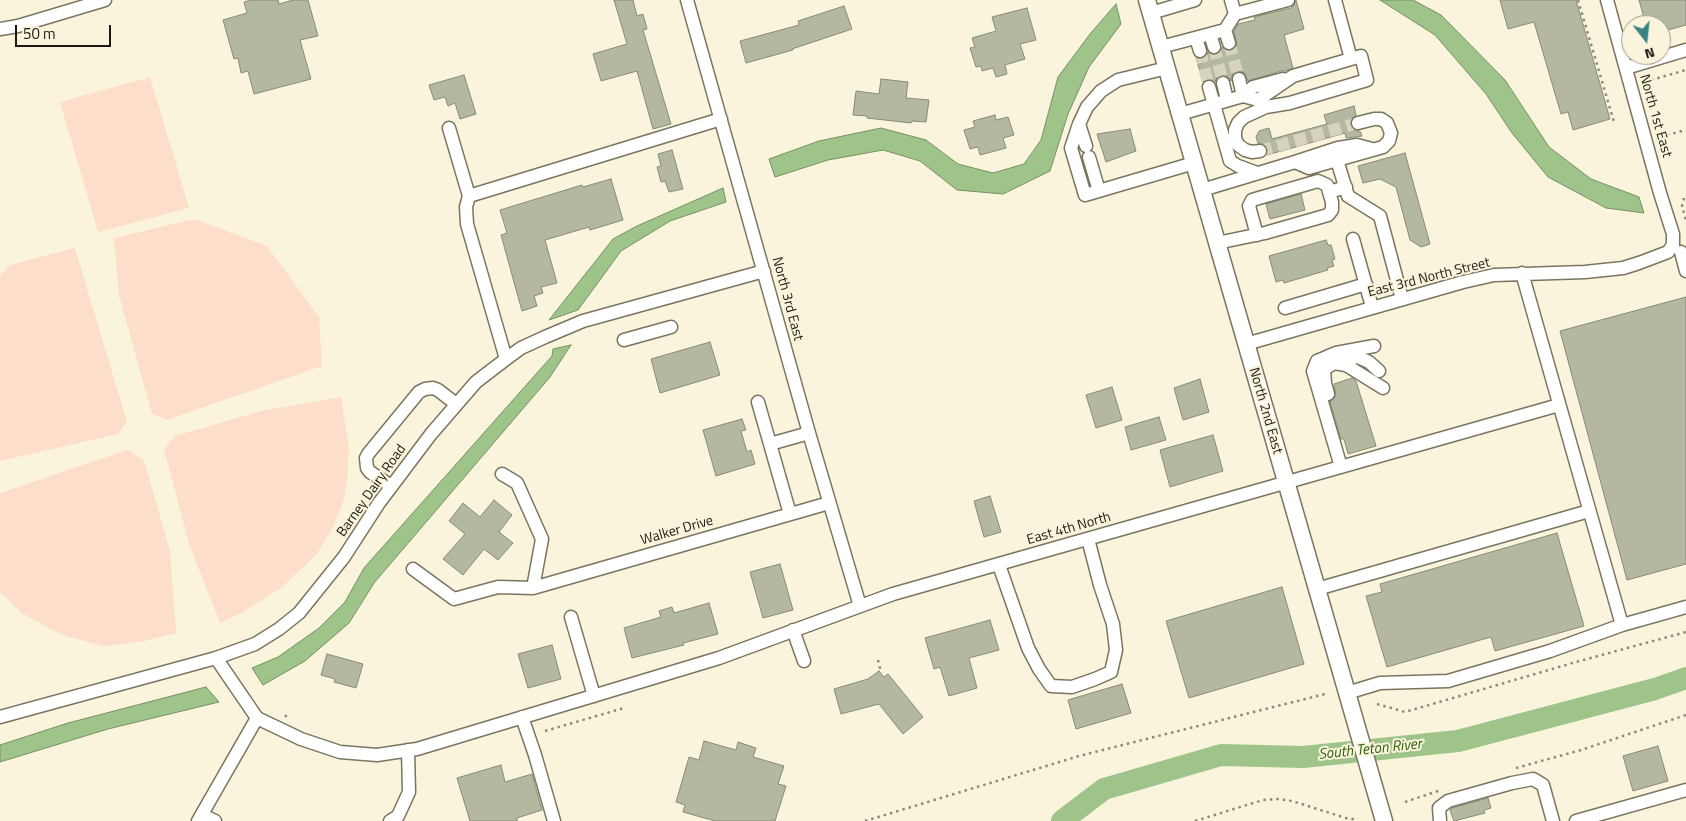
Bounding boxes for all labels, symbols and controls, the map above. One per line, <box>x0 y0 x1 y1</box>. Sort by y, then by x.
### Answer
scale bar <box>18 15 114 47</box>
north arrow <box>1621 15 1671 65</box>
text: 50 m <box>23 22 56 45</box>
text: N <box>1642 43 1658 65</box>
street label: North 1st East <box>1635 73 1675 159</box>
street label: North 3rd East <box>768 255 806 343</box>
street label: East 3rd North Street <box>1366 255 1492 301</box>
street label: North 2nd East <box>1245 366 1285 456</box>
street label: Barney Dairy Road <box>334 442 410 540</box>
street label: East 4th North <box>1025 509 1113 549</box>
street label: Walker Drive <box>639 513 715 549</box>
water label: South Teton River <box>1318 736 1422 764</box>

